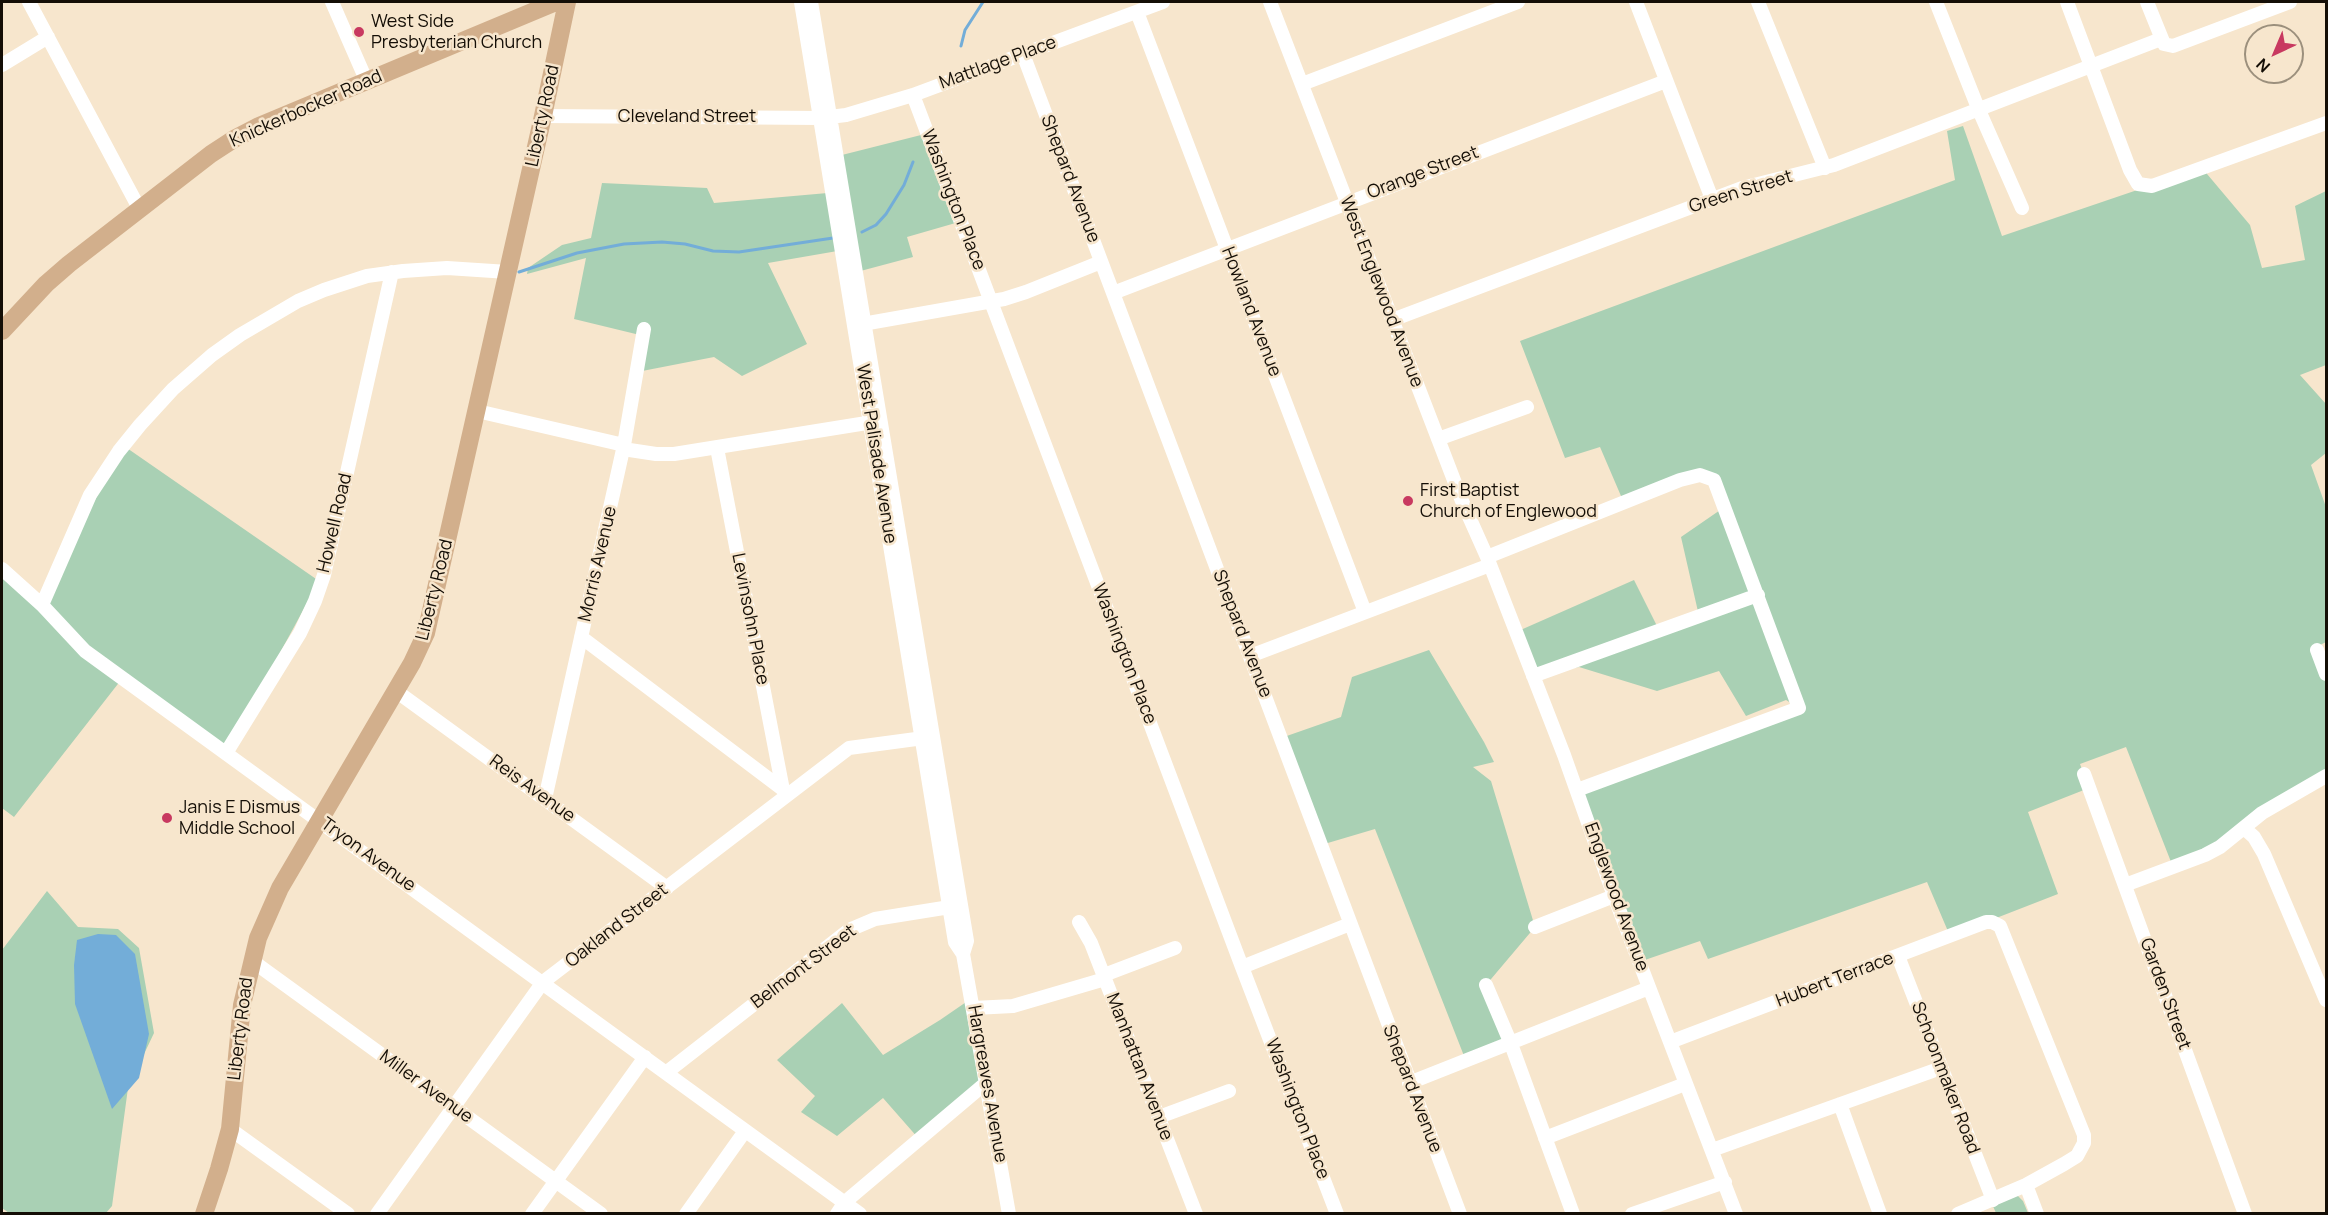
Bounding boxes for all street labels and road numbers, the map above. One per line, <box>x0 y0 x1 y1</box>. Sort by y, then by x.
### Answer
street label: Mattlage Place <box>937 32 1059 94</box>
street label: Liberty Road <box>522 63 564 169</box>
street label: Knickerbocker Road <box>226 66 386 152</box>
street label: Cleveland Street <box>618 106 756 128</box>
street label: Shepard Avenue <box>1036 112 1104 246</box>
street label: Washington Place <box>916 127 990 273</box>
street label: Orange Street <box>1364 142 1482 204</box>
street label: Green Street <box>1687 166 1795 218</box>
street label: West Englewood Avenue <box>1335 193 1427 391</box>
street label: Howland Avenue <box>1216 244 1286 380</box>
street label: West Palisade Avenue <box>851 363 901 545</box>
street label: Howell Road <box>313 471 357 575</box>
street label: Morris Avenue <box>574 504 622 624</box>
street label: Liberty Road <box>412 537 458 643</box>
street label: Levinsohn Place <box>727 551 773 687</box>
street label: Shepard Avenue <box>1208 567 1276 701</box>
street label: Washington Place <box>1087 581 1161 727</box>
street label: Reis Avenue <box>485 751 579 827</box>
street label: Tryon Avenue <box>316 813 420 897</box>
street label: Englewood Avenue <box>1579 820 1653 974</box>
street label: Oakland Street <box>562 879 672 973</box>
street label: Belmont Street <box>747 920 861 1014</box>
street label: Garden Street <box>2135 935 2195 1053</box>
street label: Hubert Terrace <box>1773 948 1897 1012</box>
street label: Liberty Road <box>224 976 258 1082</box>
street label: Manhattan Avenue <box>1101 990 1177 1144</box>
street label: Schoonmaker Road <box>1906 999 1984 1157</box>
street label: Hargreaves Avenue <box>963 1004 1011 1164</box>
street label: Shepard Avenue <box>1378 1022 1446 1156</box>
street label: Washington Place <box>1260 1036 1334 1182</box>
street label: Miller Avenue <box>375 1046 477 1128</box>

